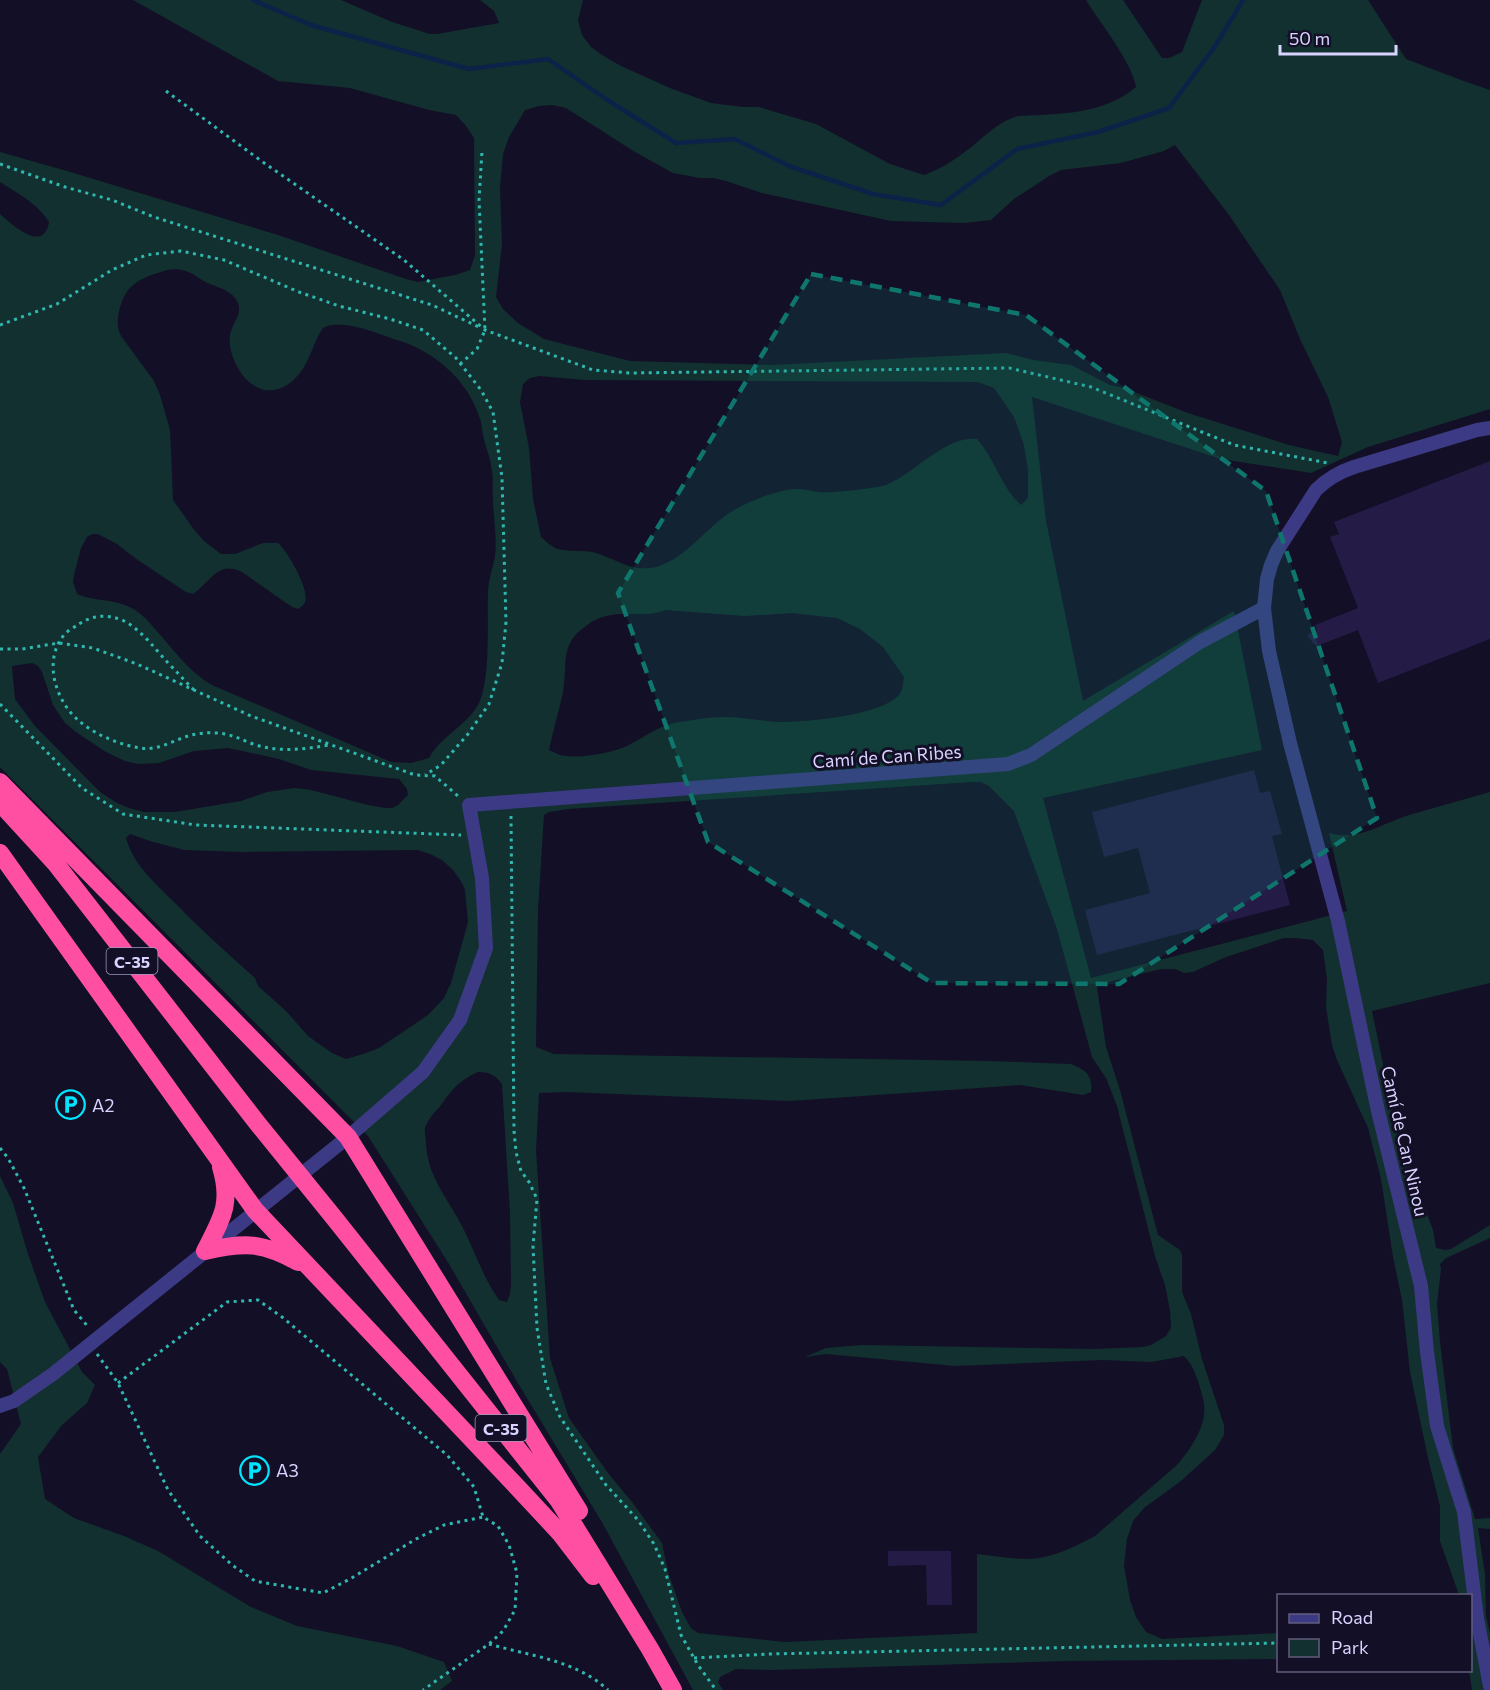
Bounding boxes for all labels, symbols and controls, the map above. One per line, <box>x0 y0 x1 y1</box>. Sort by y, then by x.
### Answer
scale bar <box>1280 18 1396 56</box>
text: 50 m <box>1289 27 1330 49</box>
street label: Camí de Can Ribes <box>812 740 962 772</box>
road number: C-35 <box>106 948 158 974</box>
street label: Camí de Can Ninou <box>1377 1064 1433 1218</box>
parking icon: A2 <box>55 1089 87 1121</box>
place label: A2 <box>92 1094 114 1116</box>
road number: C-35 <box>476 1415 526 1441</box>
parking icon: A3 <box>239 1454 271 1486</box>
place label: A3 <box>276 1459 299 1481</box>
legend <box>1277 1594 1472 1672</box>
text: Road <box>1331 1606 1373 1628</box>
text: Park <box>1331 1636 1369 1658</box>

